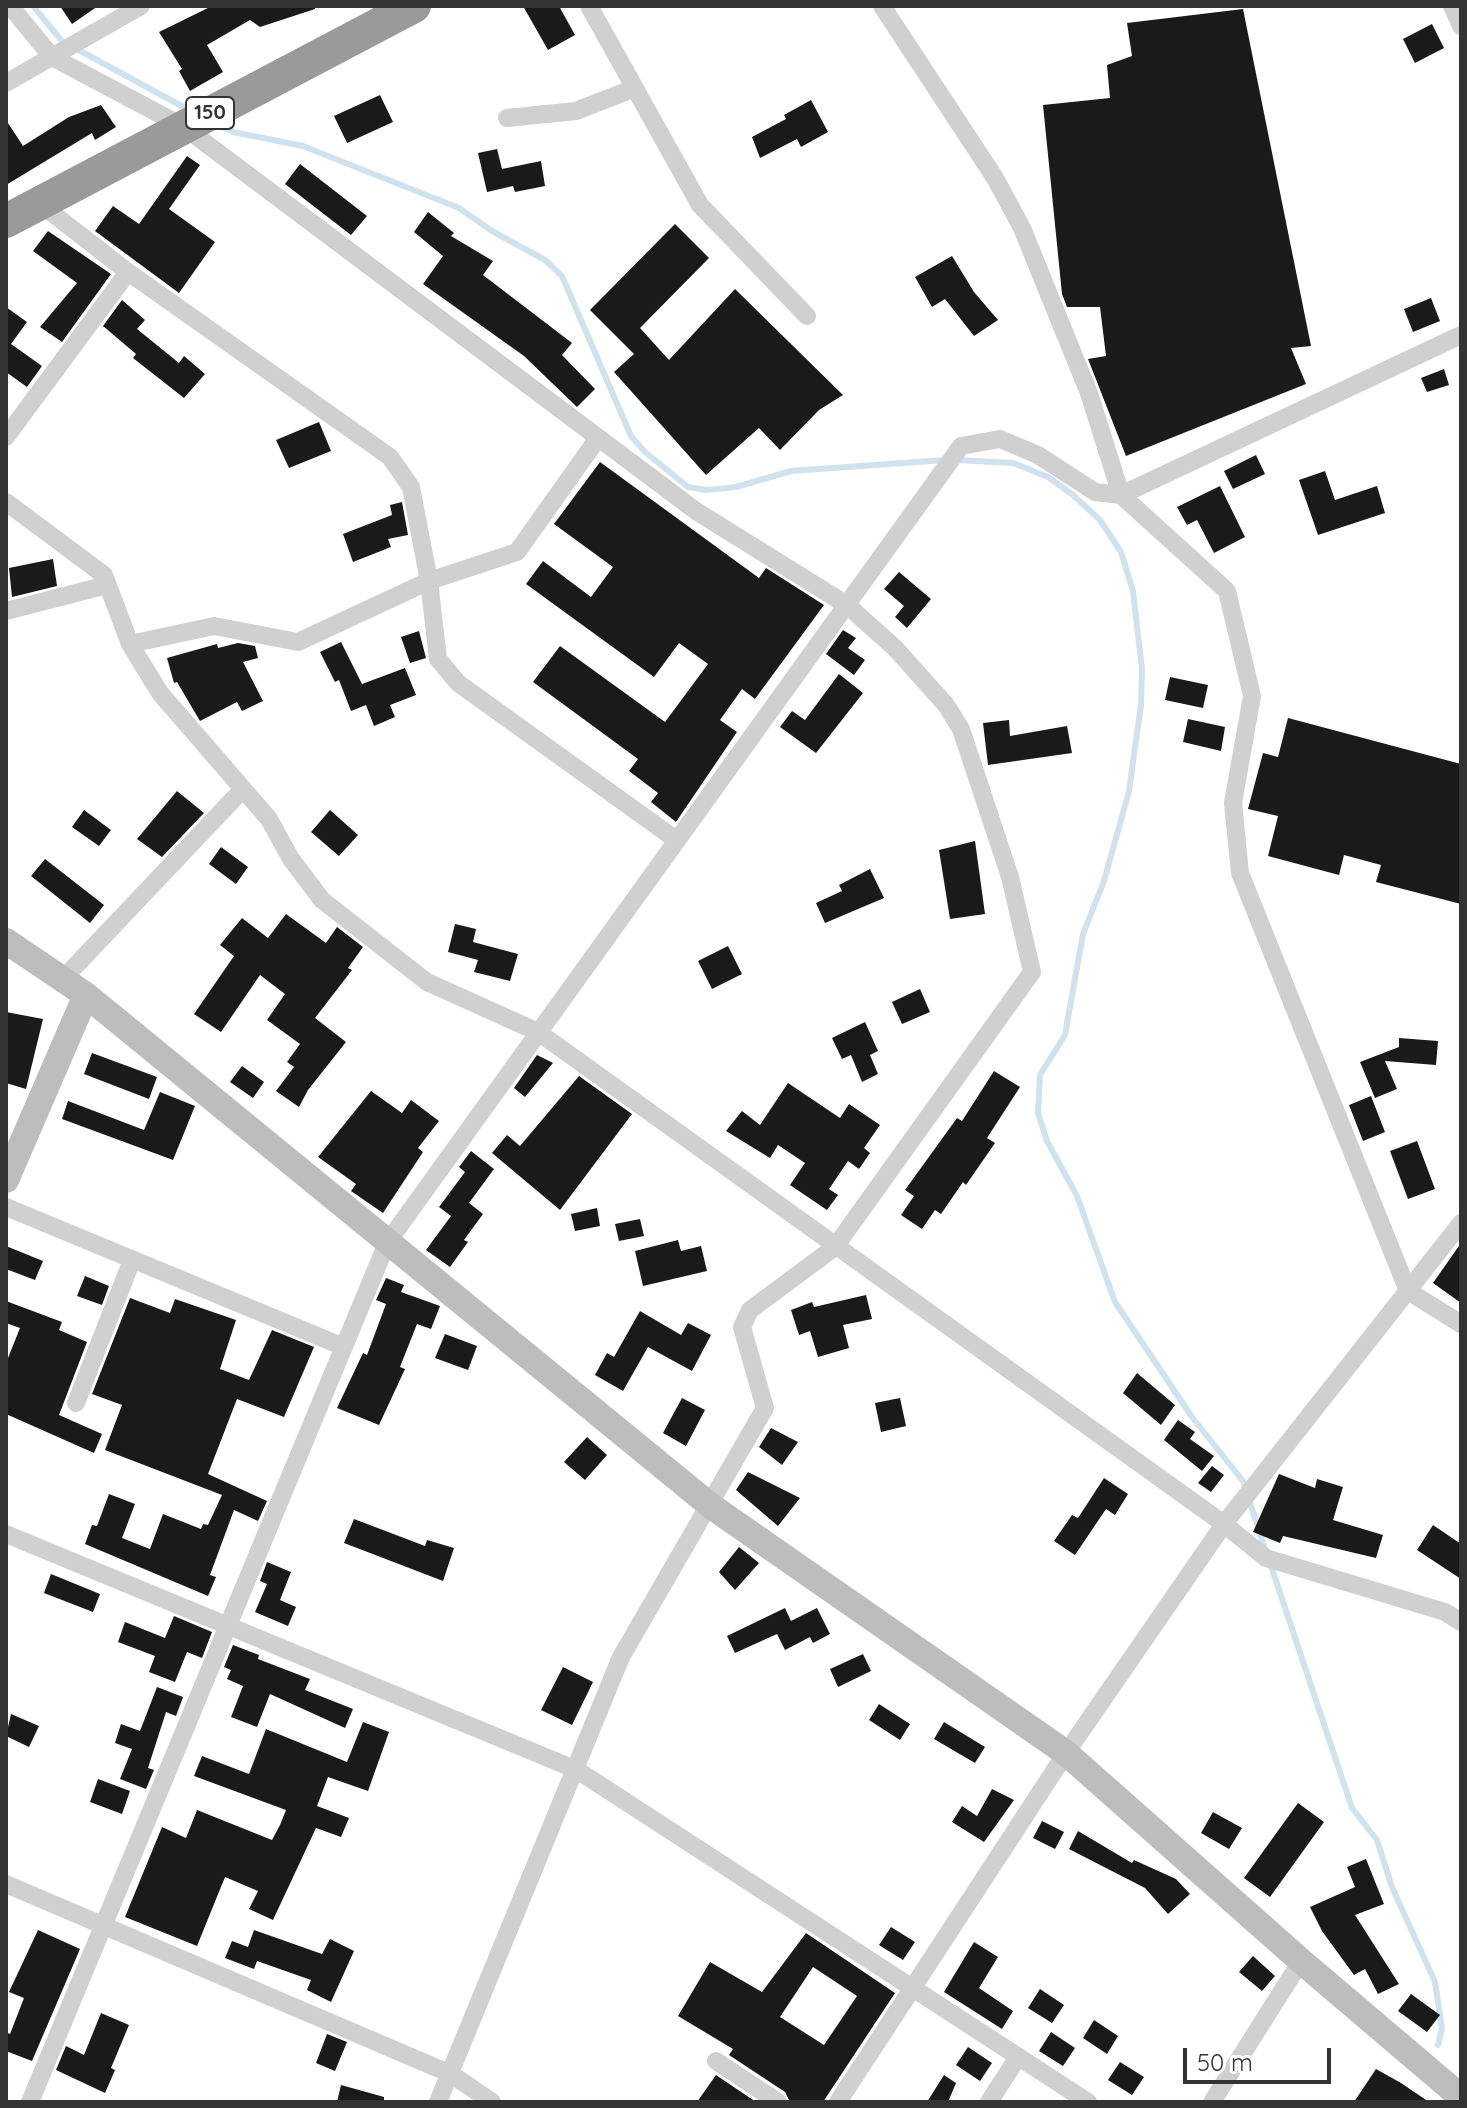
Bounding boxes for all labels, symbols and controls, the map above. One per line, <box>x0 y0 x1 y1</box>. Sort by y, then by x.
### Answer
road number: 150 <box>186 97 234 129</box>
scale bar <box>1187 2032 1335 2082</box>
text: 50 m <box>1197 2047 1253 2077</box>

